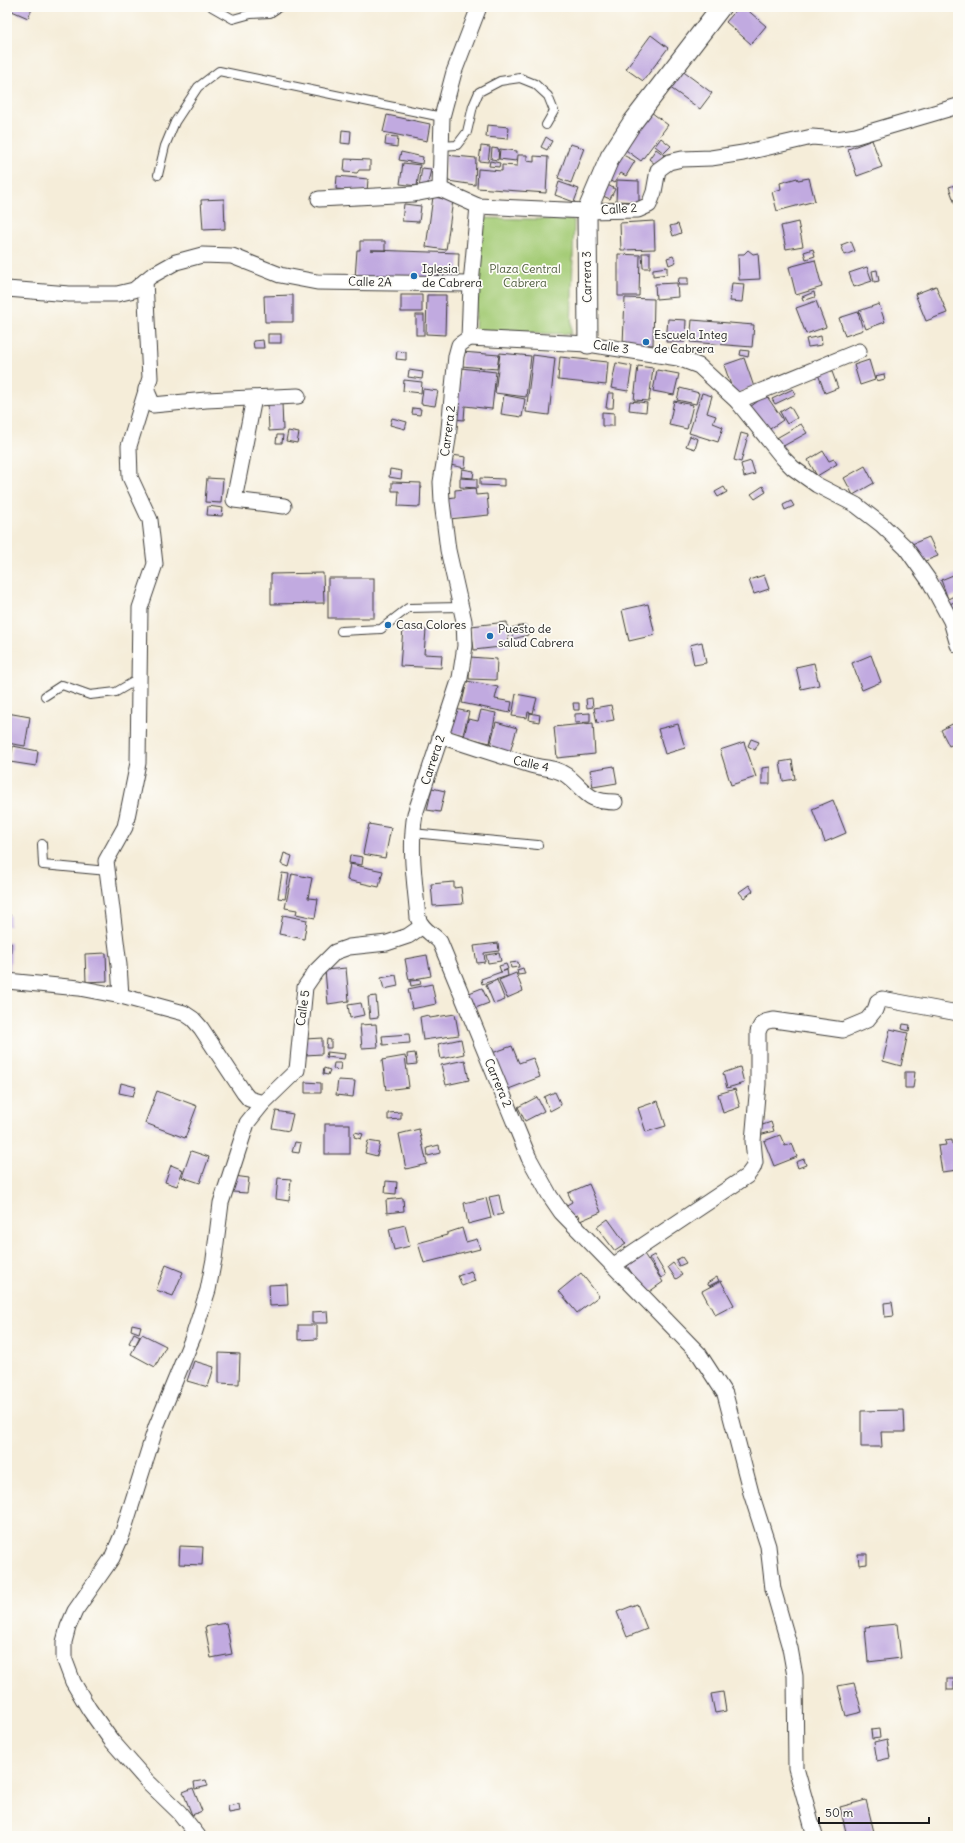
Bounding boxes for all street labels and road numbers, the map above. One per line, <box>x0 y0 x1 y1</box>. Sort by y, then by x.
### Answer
street label: Calle 2 <box>601 200 638 217</box>
street label: Carrera 3 <box>579 251 594 303</box>
street label: Calle 2A <box>348 274 392 289</box>
street label: Calle 3 <box>592 337 630 356</box>
street label: Carrera 2 <box>437 404 458 457</box>
street label: Carrera 2 <box>417 733 448 787</box>
street label: Calle 4 <box>512 752 550 775</box>
street label: Calle 5 <box>293 989 312 1027</box>
street label: Carrera 2 <box>481 1056 516 1110</box>

